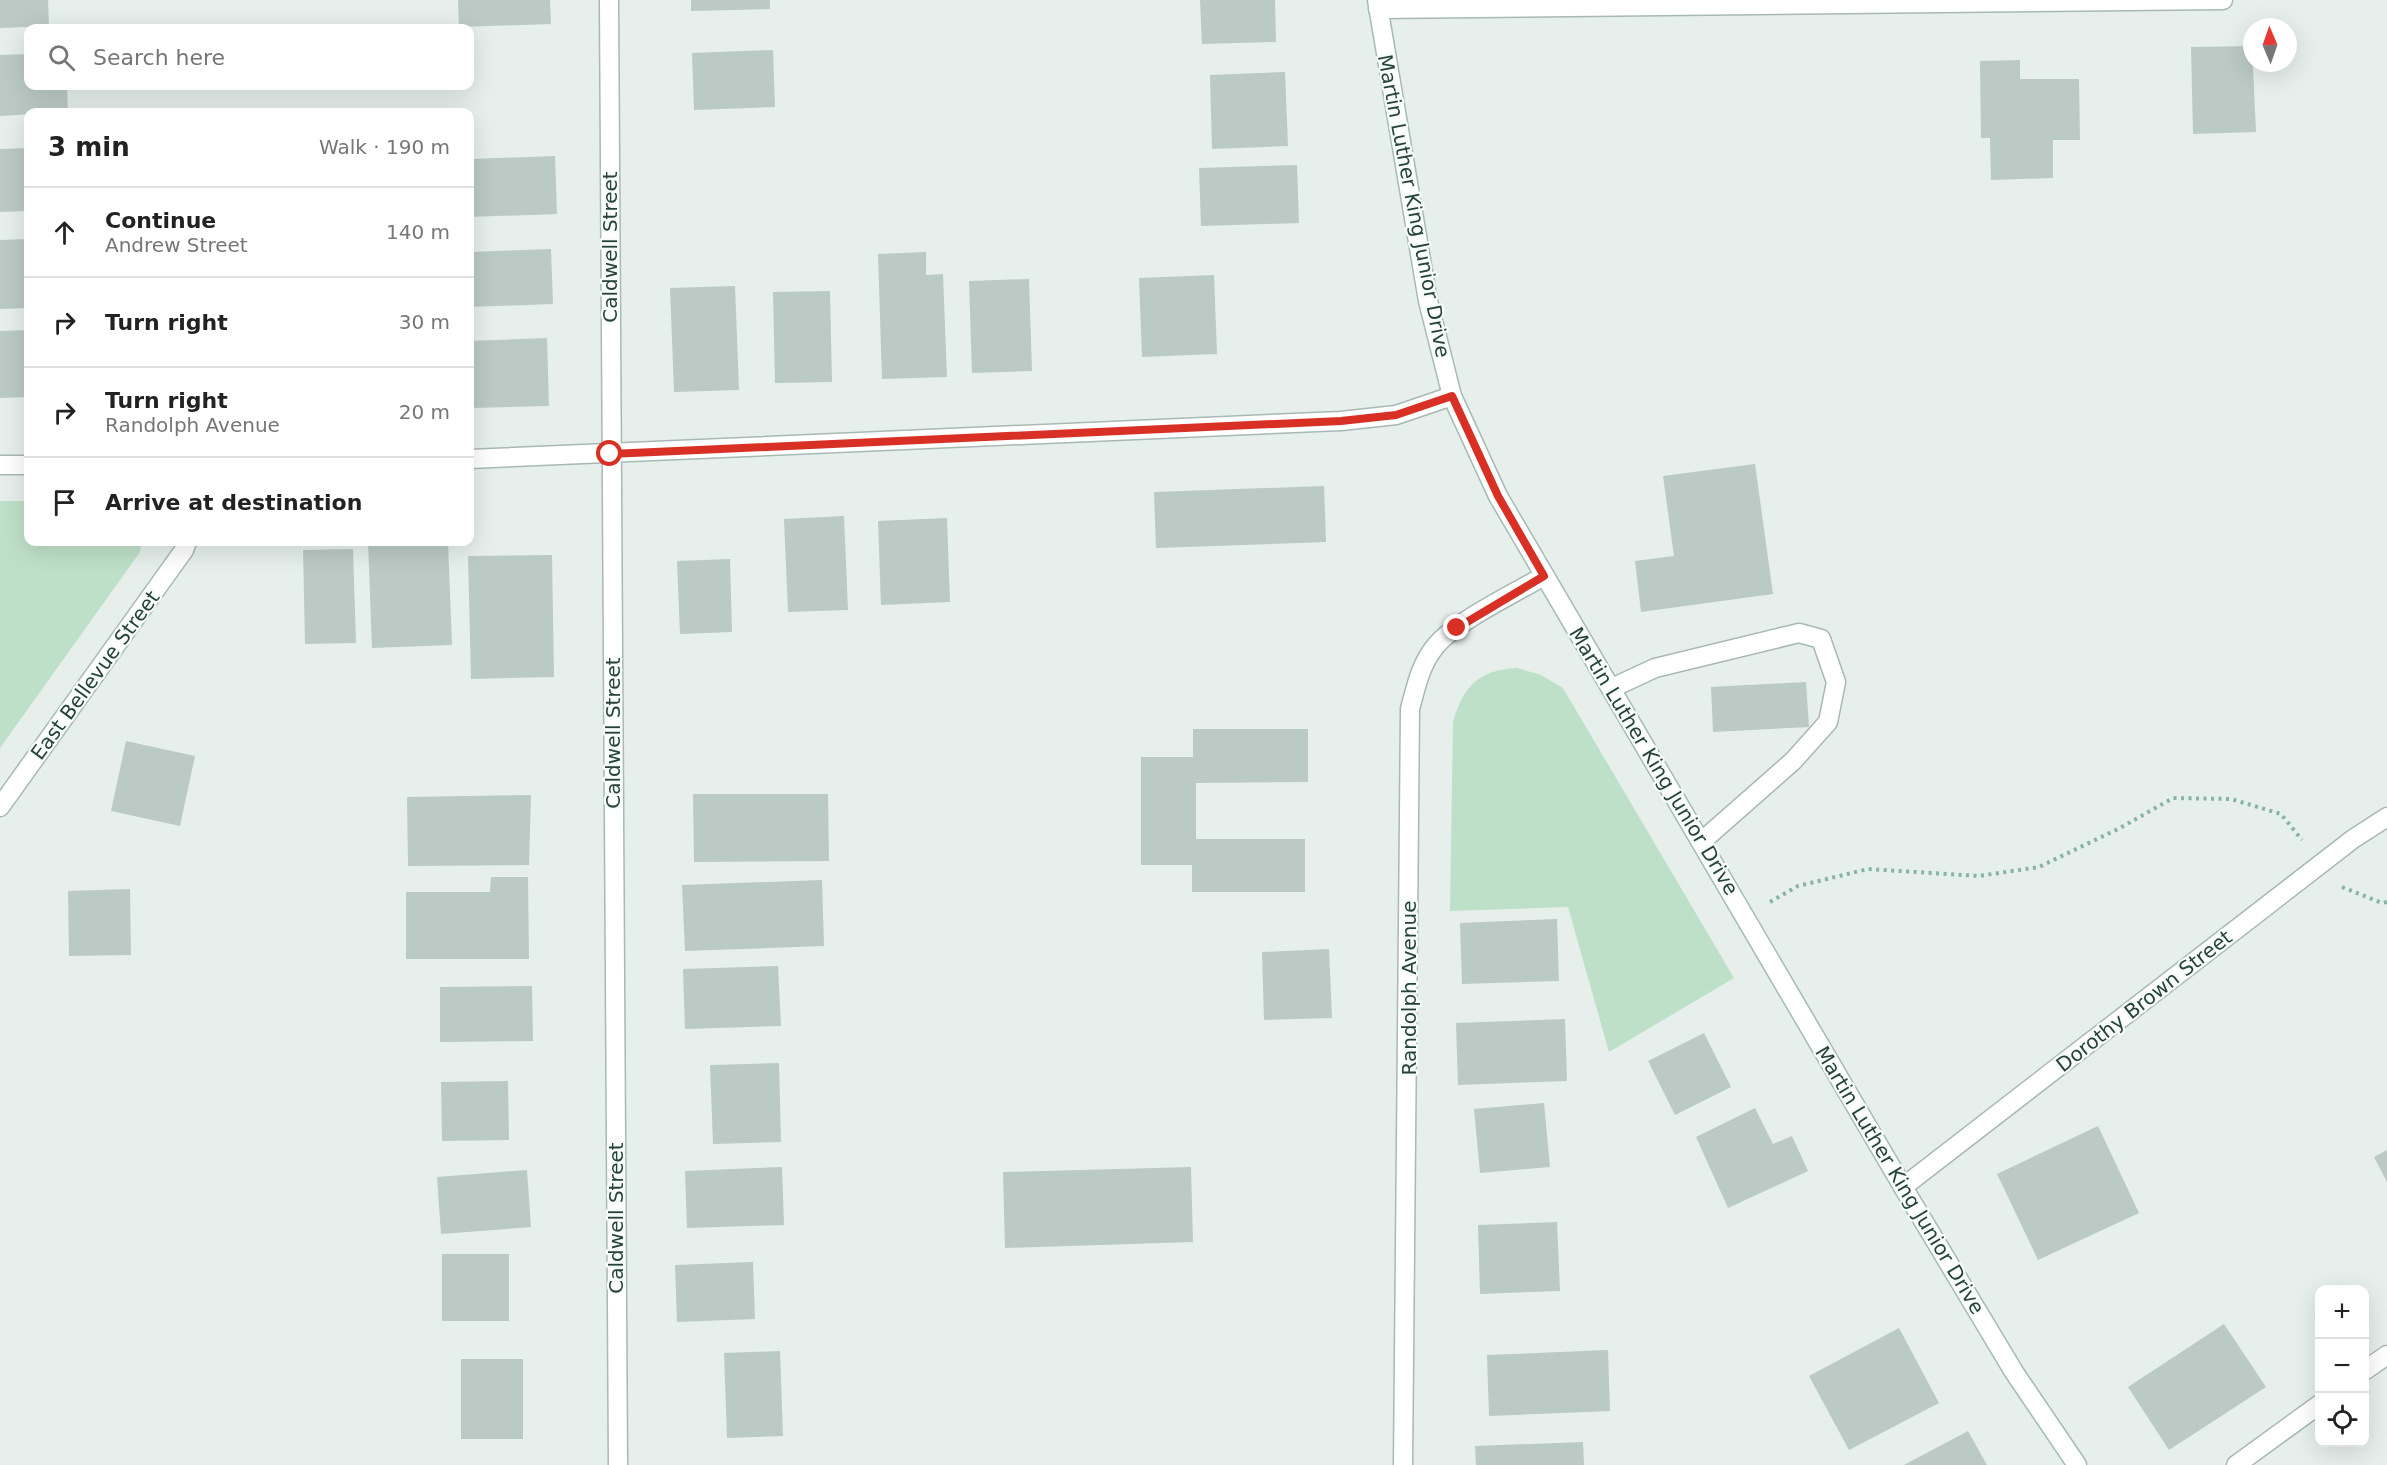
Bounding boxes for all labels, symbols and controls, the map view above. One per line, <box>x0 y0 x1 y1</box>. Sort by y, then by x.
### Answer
north arrow <box>2243 18 2297 72</box>
search box <box>24 24 474 90</box>
icon: search <box>45 41 78 74</box>
text: Search here <box>93 45 225 70</box>
street label: Martin Luther King Junior Drive <box>1373 52 1455 360</box>
text: 3 min <box>48 132 130 162</box>
text: Walk · 190 m <box>319 135 450 159</box>
street label: Caldwell Street <box>598 171 622 323</box>
text: Continue <box>105 208 216 233</box>
icon: ahead <box>48 216 81 249</box>
text: 140 m <box>386 220 450 244</box>
text: Andrew Street <box>105 233 248 257</box>
icon: right <box>48 306 81 339</box>
text: Turn right <box>105 310 228 335</box>
text: 30 m <box>399 310 450 334</box>
text: Turn right <box>105 388 228 413</box>
icon: right <box>48 396 81 429</box>
text: 20 m <box>399 400 450 424</box>
text: Randolph Avenue <box>105 413 280 437</box>
route start <box>596 440 622 466</box>
icon: arrive <box>48 486 81 519</box>
text: Arrive at destination <box>105 490 362 515</box>
street label: East Bellevue Street <box>26 586 164 764</box>
route end <box>1443 614 1469 640</box>
street label: Martin Luther King Junior Drive <box>1564 623 1744 899</box>
street label: Caldwell Street <box>601 657 625 809</box>
street label: Randolph Avenue <box>1397 901 1421 1075</box>
street label: Dorothy Brown Street <box>2051 925 2237 1077</box>
street label: Martin Luther King Junior Drive <box>1810 1042 1990 1318</box>
street label: Caldwell Street <box>604 1142 628 1294</box>
map controls <box>2315 1285 2369 1447</box>
button: + <box>2315 1285 2369 1339</box>
button: − <box>2315 1339 2369 1393</box>
button: locate <box>2315 1393 2369 1447</box>

